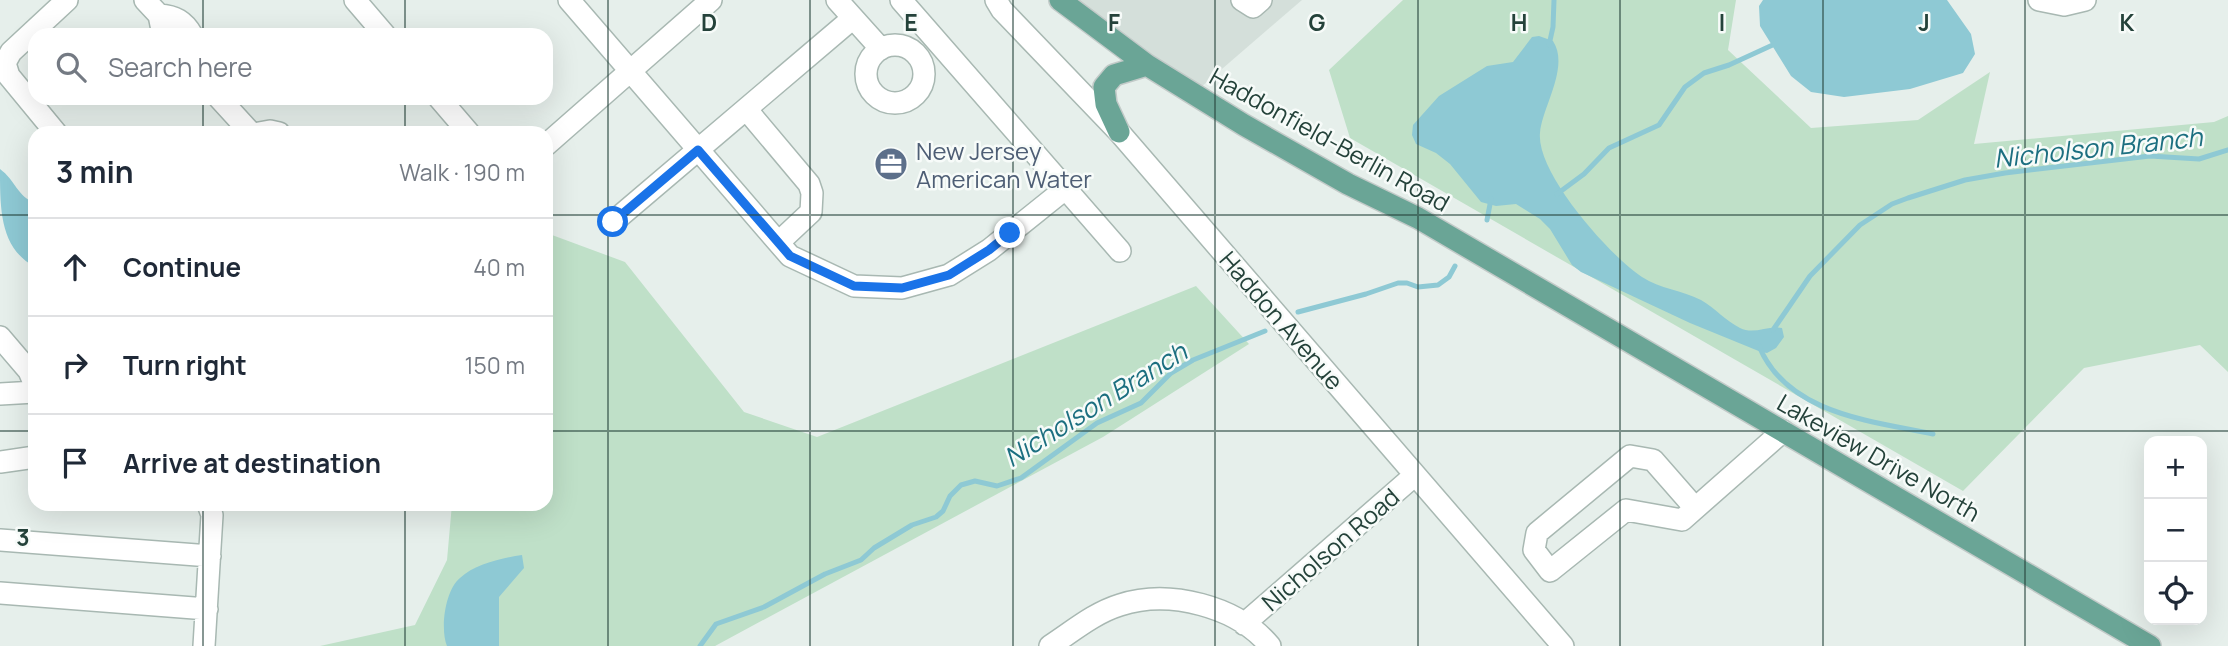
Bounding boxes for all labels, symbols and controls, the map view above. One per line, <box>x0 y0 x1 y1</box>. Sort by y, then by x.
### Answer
text: D <box>701 6 717 38</box>
text: E <box>904 6 918 38</box>
text: F <box>1108 6 1120 38</box>
text: G <box>1309 6 1326 38</box>
text: H <box>1511 6 1527 38</box>
text: I <box>1719 6 1725 38</box>
text: J <box>1918 6 1930 38</box>
text: K <box>2120 6 2135 38</box>
search box <box>28 28 553 105</box>
icon: search <box>52 48 90 86</box>
text: Search here <box>108 49 253 85</box>
street label: Haddonfield-Berlin Road <box>1204 59 1456 219</box>
water label: Nicholson Branch <box>1992 118 2205 176</box>
place label: New Jersey American Water <box>916 134 1092 195</box>
office icon: New Jersey American Water <box>872 145 910 183</box>
text: 3 min <box>56 151 134 192</box>
text: Walk · 190 m <box>399 156 525 188</box>
route start <box>597 206 628 237</box>
route end <box>994 217 1025 248</box>
street label: Haddon Avenue <box>1213 244 1351 396</box>
icon: ahead <box>56 248 94 286</box>
text: Continue <box>123 249 241 285</box>
text: 40 m <box>473 251 525 283</box>
water label: Nicholson Branch <box>997 332 1195 475</box>
icon: right <box>56 346 94 384</box>
text: Turn right <box>123 347 247 383</box>
text: 150 m <box>465 349 525 381</box>
street label: Lakeview Drive North <box>1771 385 1987 529</box>
map controls <box>2144 436 2207 625</box>
button: + <box>2144 436 2207 499</box>
icon: arrive <box>56 444 94 482</box>
text: Arrive at destination <box>123 445 381 481</box>
street label: Nicholson Road <box>1254 480 1406 618</box>
button: − <box>2144 499 2207 562</box>
text: 3 <box>16 521 30 553</box>
button: locate <box>2144 562 2207 625</box>

